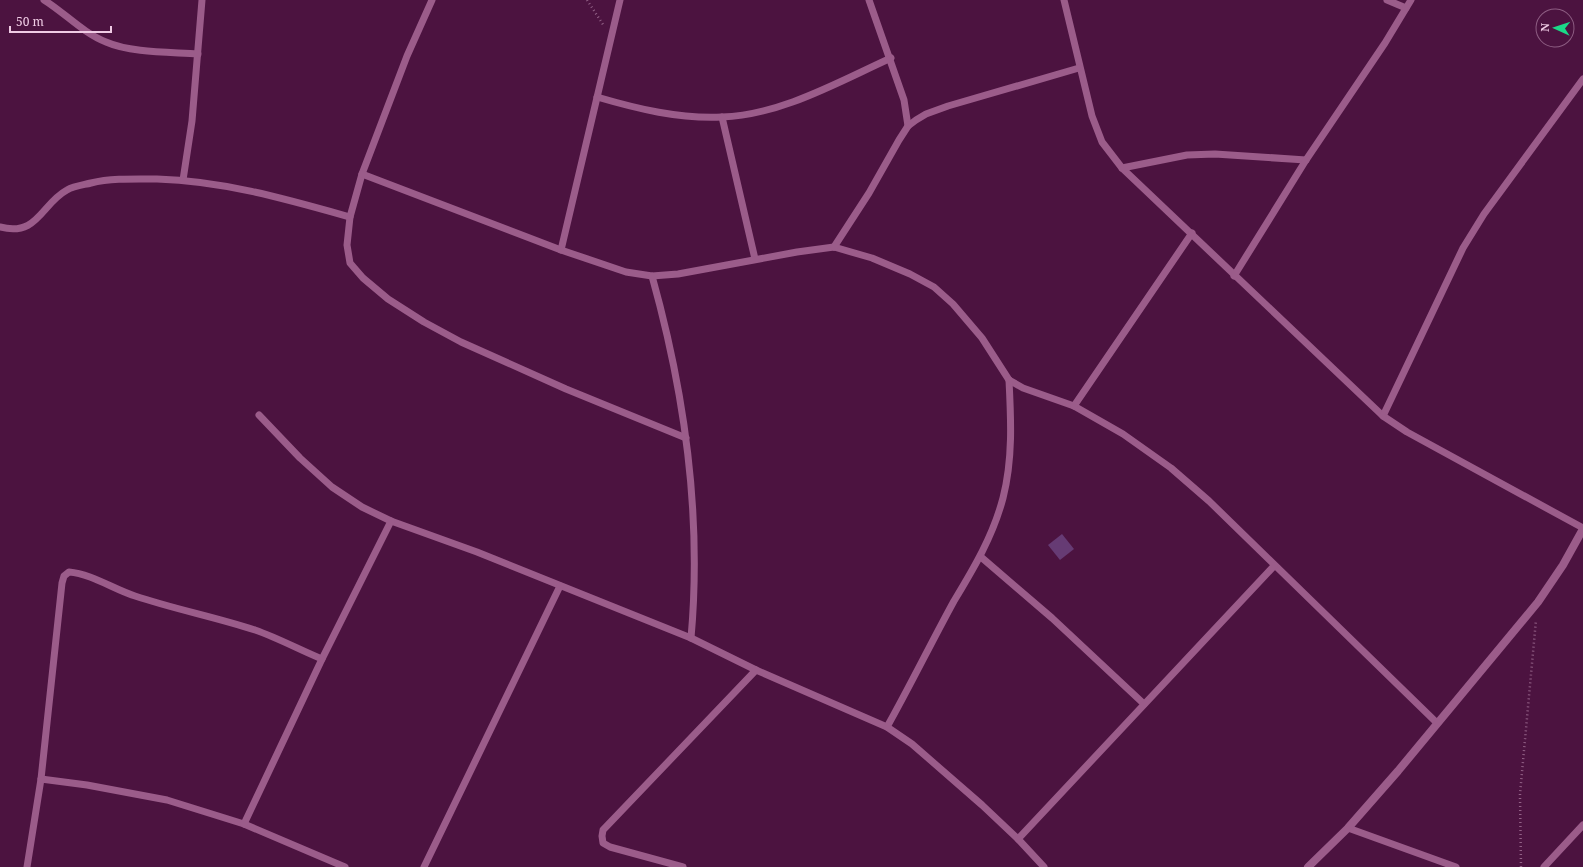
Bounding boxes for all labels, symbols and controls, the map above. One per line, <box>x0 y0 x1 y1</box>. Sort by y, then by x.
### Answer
scale bar <box>10 8 111 34</box>
north arrow <box>1535 8 1575 48</box>
text: 50 m <box>16 13 44 30</box>
text: N <box>1537 22 1552 32</box>

